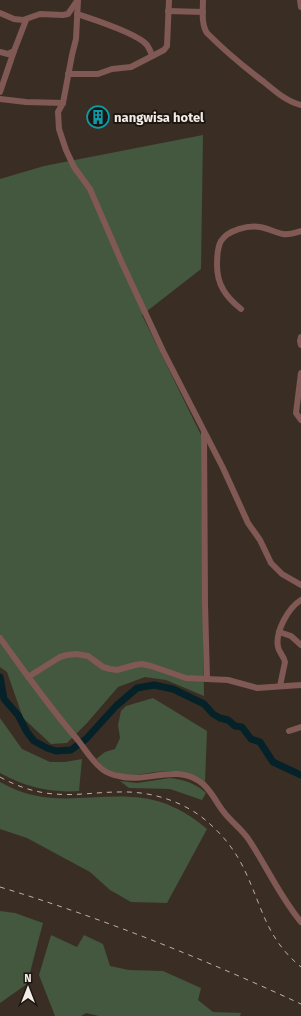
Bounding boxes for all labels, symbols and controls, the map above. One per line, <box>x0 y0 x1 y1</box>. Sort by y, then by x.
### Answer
building icon: nangwisa hotel <box>85 104 111 130</box>
place label: nangwisa hotel <box>114 110 204 125</box>
north arrow <box>8 968 48 1008</box>
text: N <box>24 972 32 985</box>

